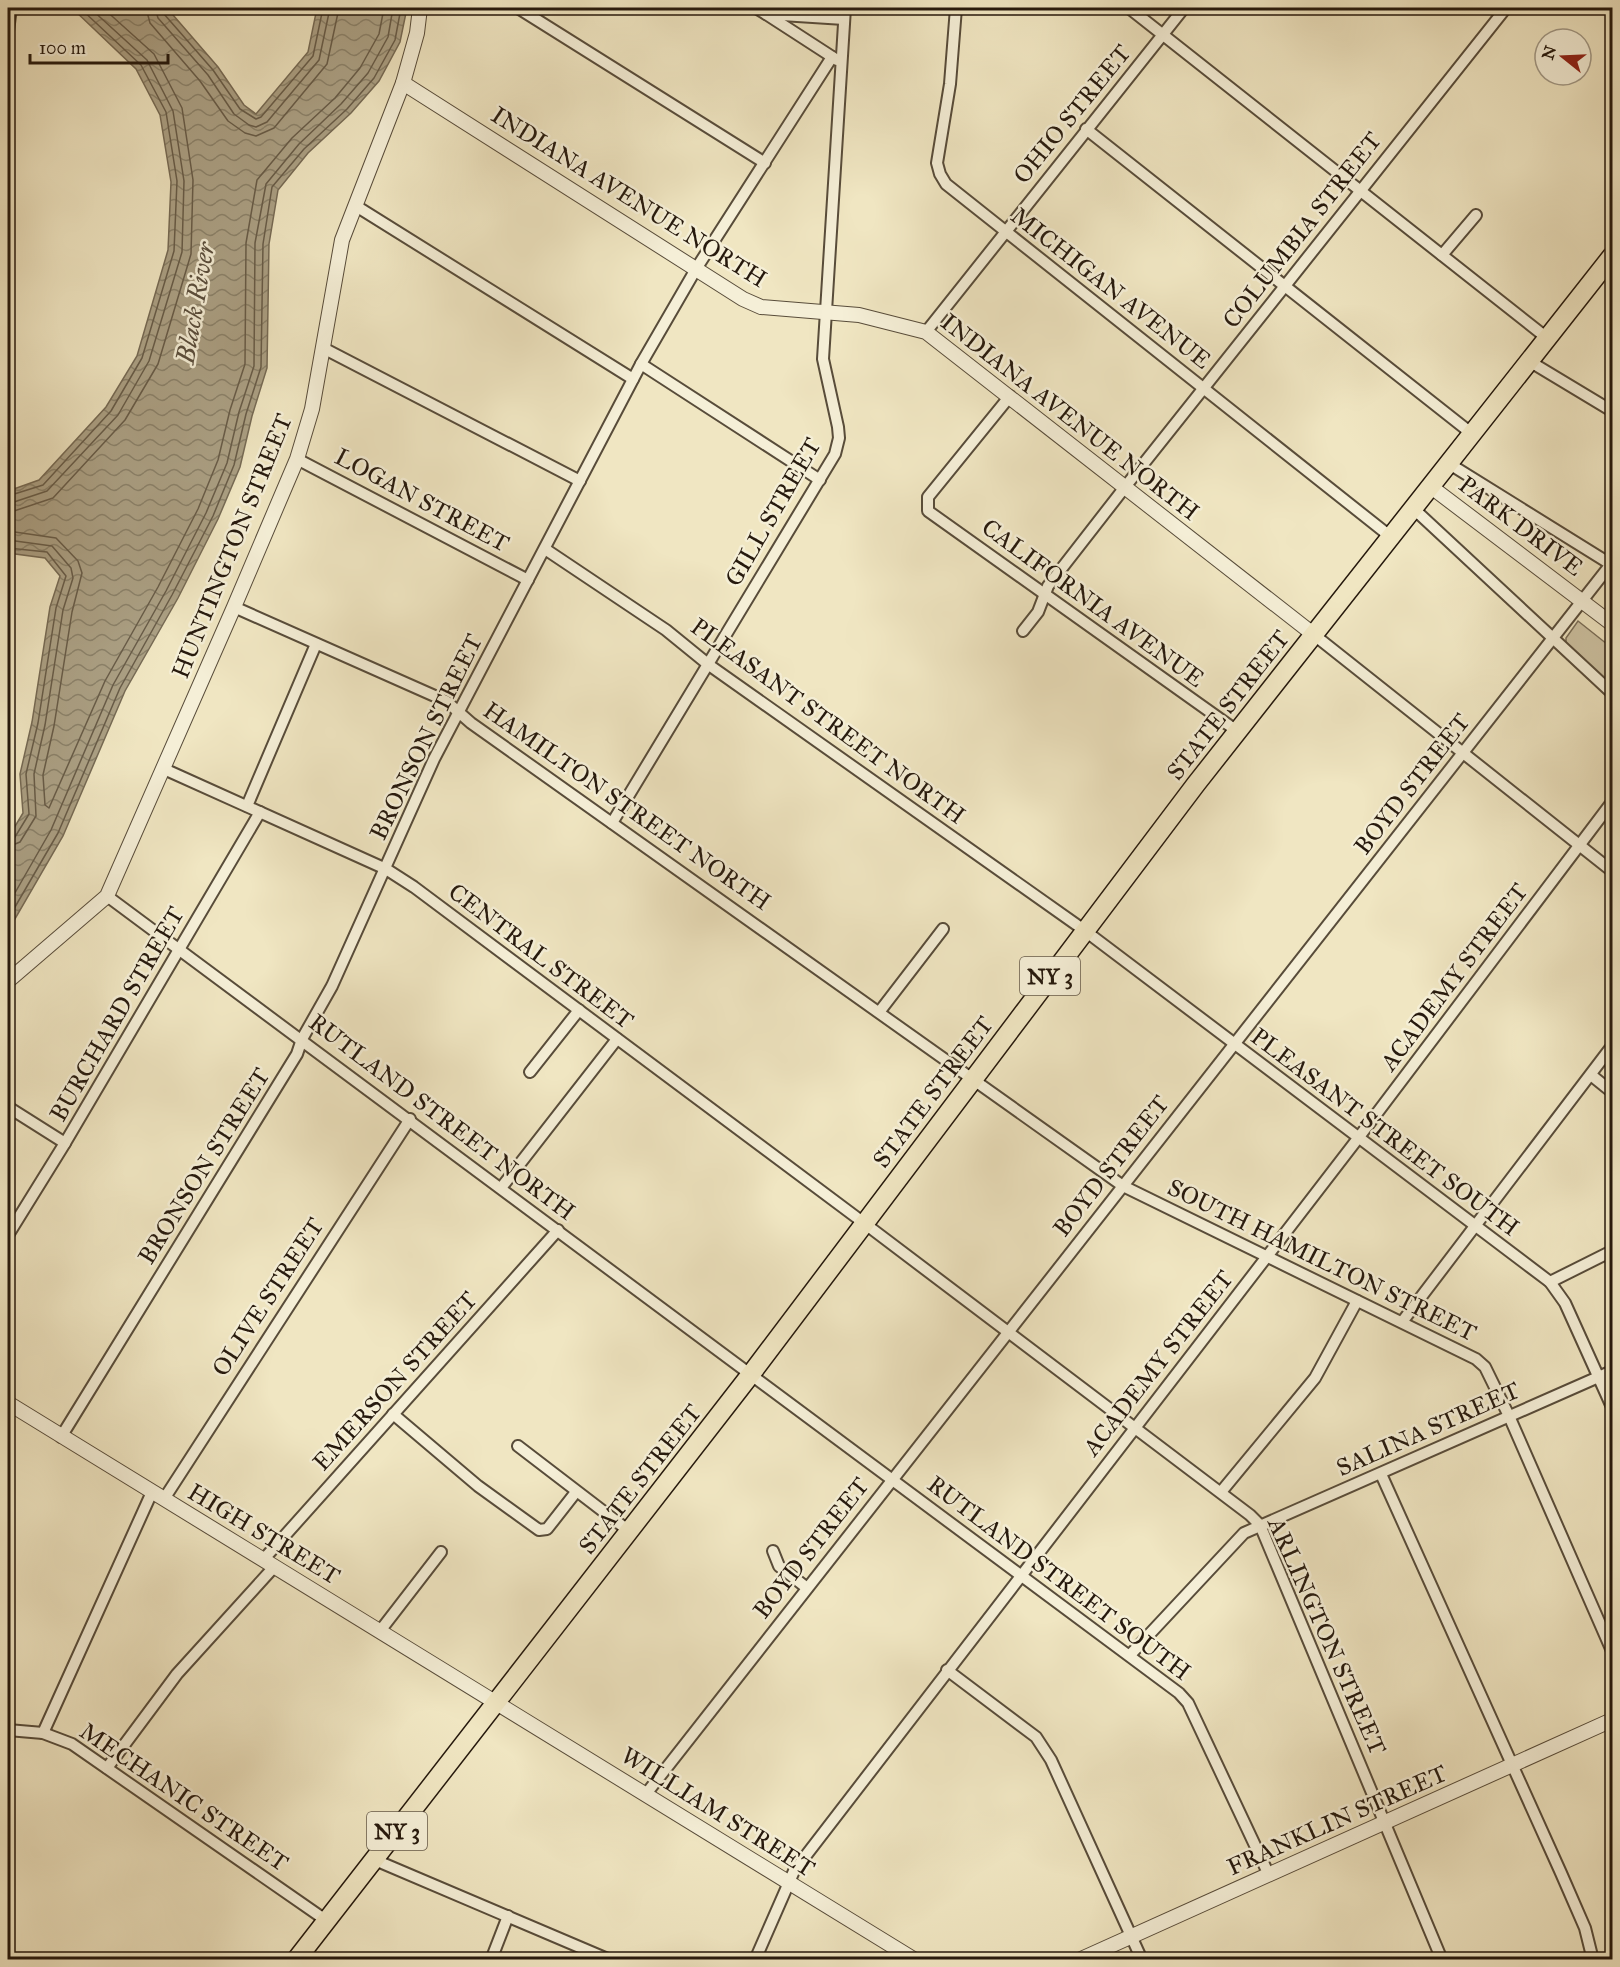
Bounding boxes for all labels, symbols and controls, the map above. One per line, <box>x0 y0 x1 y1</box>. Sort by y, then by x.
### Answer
scale bar <box>30 27 168 65</box>
north arrow <box>1533 27 1593 87</box>
text: 100 m <box>39 37 86 59</box>
street label: OHIO STREET <box>1007 38 1137 190</box>
text: N <box>1538 43 1560 62</box>
street label: INDIANA AVENUE NORTH <box>486 100 772 294</box>
street label: COLUMBIA STREET <box>1216 126 1388 334</box>
street label: MICHIGAN AVENUE <box>1005 201 1217 375</box>
water label: Black River <box>168 239 222 367</box>
street label: INDIANA AVENUE NORTH <box>935 307 1205 527</box>
street label: HUNTINGTON STREET <box>165 409 299 683</box>
street label: GILL STREET <box>718 432 828 592</box>
street label: LOGAN STREET <box>330 441 514 559</box>
street label: PARK DRIVE <box>1453 469 1589 583</box>
street label: CALIFORNIA AVENUE <box>976 512 1210 694</box>
street label: PLEASANT STREET NORTH <box>685 611 971 831</box>
street label: STATE STREET <box>1160 624 1296 786</box>
street label: BRONSON STREET <box>363 629 489 845</box>
street label: HAMILTON STREET NORTH <box>477 695 777 917</box>
street label: BOYD STREET <box>1347 707 1477 861</box>
street label: CENTRAL STREET <box>442 877 640 1035</box>
street label: ACADEMY STREET <box>1373 877 1534 1078</box>
street label: BURCHARD STREET <box>43 901 191 1127</box>
road number: NY 3 <box>1020 957 1080 995</box>
street label: RUTLAND STREET NORTH <box>303 1007 581 1227</box>
street label: STATE STREET <box>866 1010 1000 1174</box>
street label: PLEASANT STREET SOUTH <box>1245 1021 1525 1243</box>
street label: BRONSON STREET <box>132 1062 276 1270</box>
street label: BOYD STREET <box>1046 1089 1176 1243</box>
street label: SOUTH HAMILTON STREET <box>1163 1172 1481 1348</box>
street label: OLIVE STREET <box>206 1212 330 1382</box>
street label: ACADEMY STREET <box>1076 1264 1240 1462</box>
street label: EMERSON STREET <box>306 1285 484 1477</box>
street label: SALINA STREET <box>1332 1375 1524 1483</box>
street label: STATE STREET <box>572 1398 708 1560</box>
street label: RUTLAND STREET SOUTH <box>922 1469 1196 1687</box>
street label: BOYD STREET <box>746 1471 876 1625</box>
street label: HIGH STREET <box>182 1477 346 1591</box>
street label: ARLINGTON STREET <box>1261 1512 1393 1759</box>
street label: MECHANIC STREET <box>74 1716 294 1878</box>
street label: WILLIAM STREET <box>616 1740 820 1884</box>
street label: FRANKLIN STREET <box>1222 1758 1452 1882</box>
road number: NY 3 <box>367 1812 427 1850</box>

